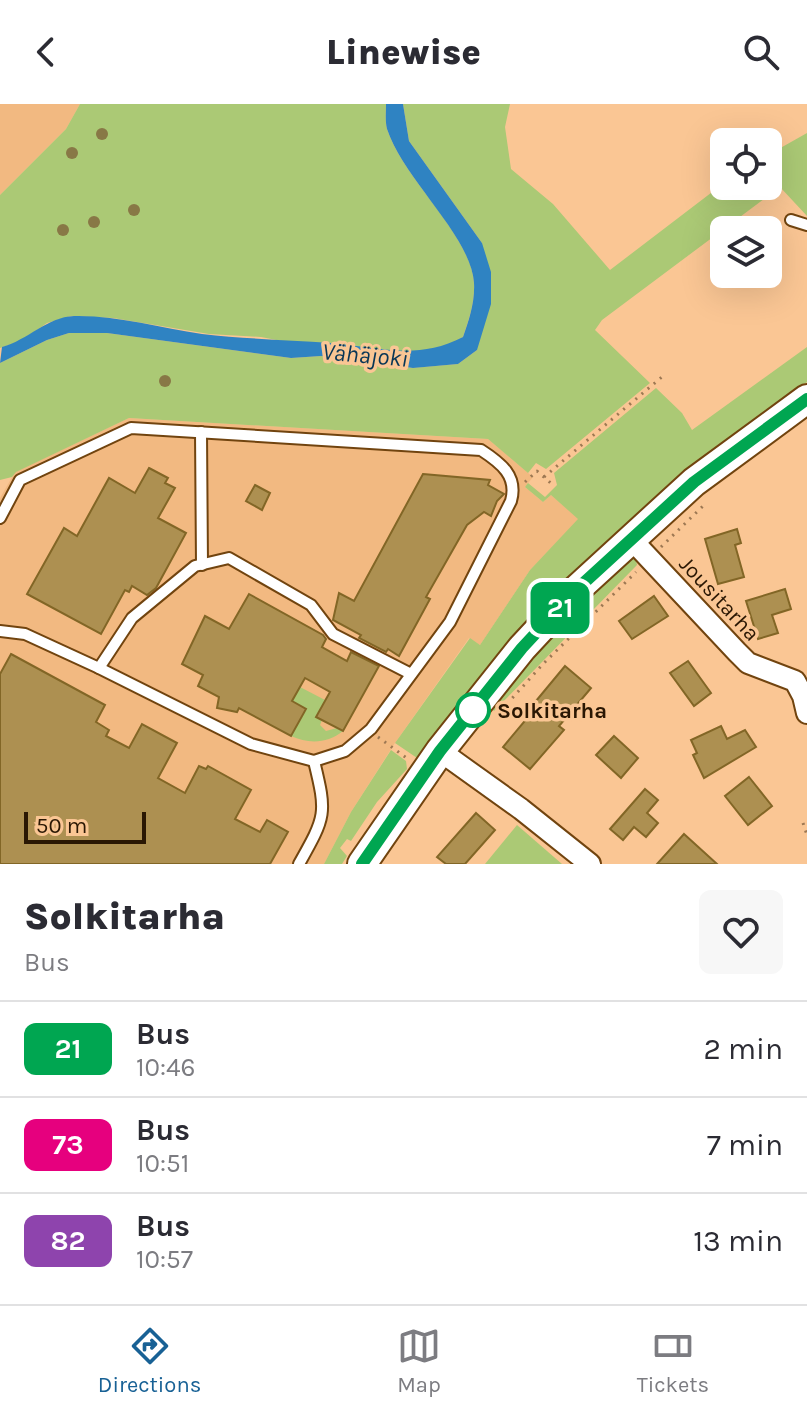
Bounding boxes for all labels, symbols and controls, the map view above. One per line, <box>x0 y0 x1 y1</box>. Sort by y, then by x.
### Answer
icon: back <box>24 30 68 74</box>
icon: search <box>739 30 783 74</box>
text: Linewise <box>326 31 481 73</box>
map controls <box>710 128 782 288</box>
button: locate <box>710 128 782 200</box>
button: layers <box>710 216 782 288</box>
water label: Vähäjoki <box>321 337 409 373</box>
street label: Jousitarha <box>674 551 765 646</box>
line badge: 21 <box>524 582 596 634</box>
text: 21 <box>547 591 573 624</box>
marker: Solkitarha <box>456 693 490 727</box>
place label: Solkitarha <box>497 698 607 724</box>
scale bar <box>24 808 146 844</box>
text: 50 m <box>36 813 87 839</box>
button: heart <box>699 890 783 974</box>
text: Solkitarha <box>24 894 225 939</box>
text: Bus <box>24 947 70 978</box>
text: Bus <box>136 1016 190 1052</box>
text: 2 min <box>703 1031 783 1067</box>
text: 21 <box>55 1032 81 1065</box>
text: 10:46 <box>136 1052 195 1083</box>
text: Bus <box>136 1112 190 1148</box>
text: 7 min <box>707 1127 783 1163</box>
text: 73 <box>52 1128 84 1161</box>
text: 10:51 <box>136 1148 189 1179</box>
text: Bus <box>136 1208 190 1244</box>
text: 13 min <box>693 1223 783 1259</box>
text: 82 <box>50 1224 86 1257</box>
text: 10:57 <box>136 1244 193 1275</box>
tab: Directions <box>98 1324 201 1398</box>
tab: Map <box>397 1324 441 1398</box>
tab: Tickets <box>637 1324 709 1398</box>

